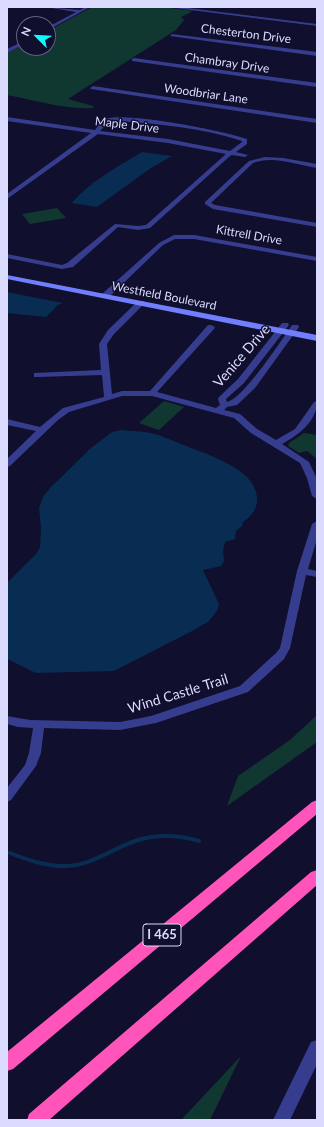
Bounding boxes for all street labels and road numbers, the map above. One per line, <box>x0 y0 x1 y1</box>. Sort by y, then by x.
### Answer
street label: Chesterton Drive <box>200 21 292 47</box>
street label: Chambray Drive <box>184 50 270 76</box>
street label: Woodbriar Lane <box>163 81 249 107</box>
street label: Maple Drive <box>94 114 160 136</box>
street label: Kittrell Drive <box>215 222 283 248</box>
street label: Westfield Boulevard <box>110 279 218 313</box>
street label: Venice Drive <box>210 321 274 391</box>
street label: Wind Castle Trail <box>126 671 230 717</box>
road number: I 465 <box>143 924 181 946</box>

